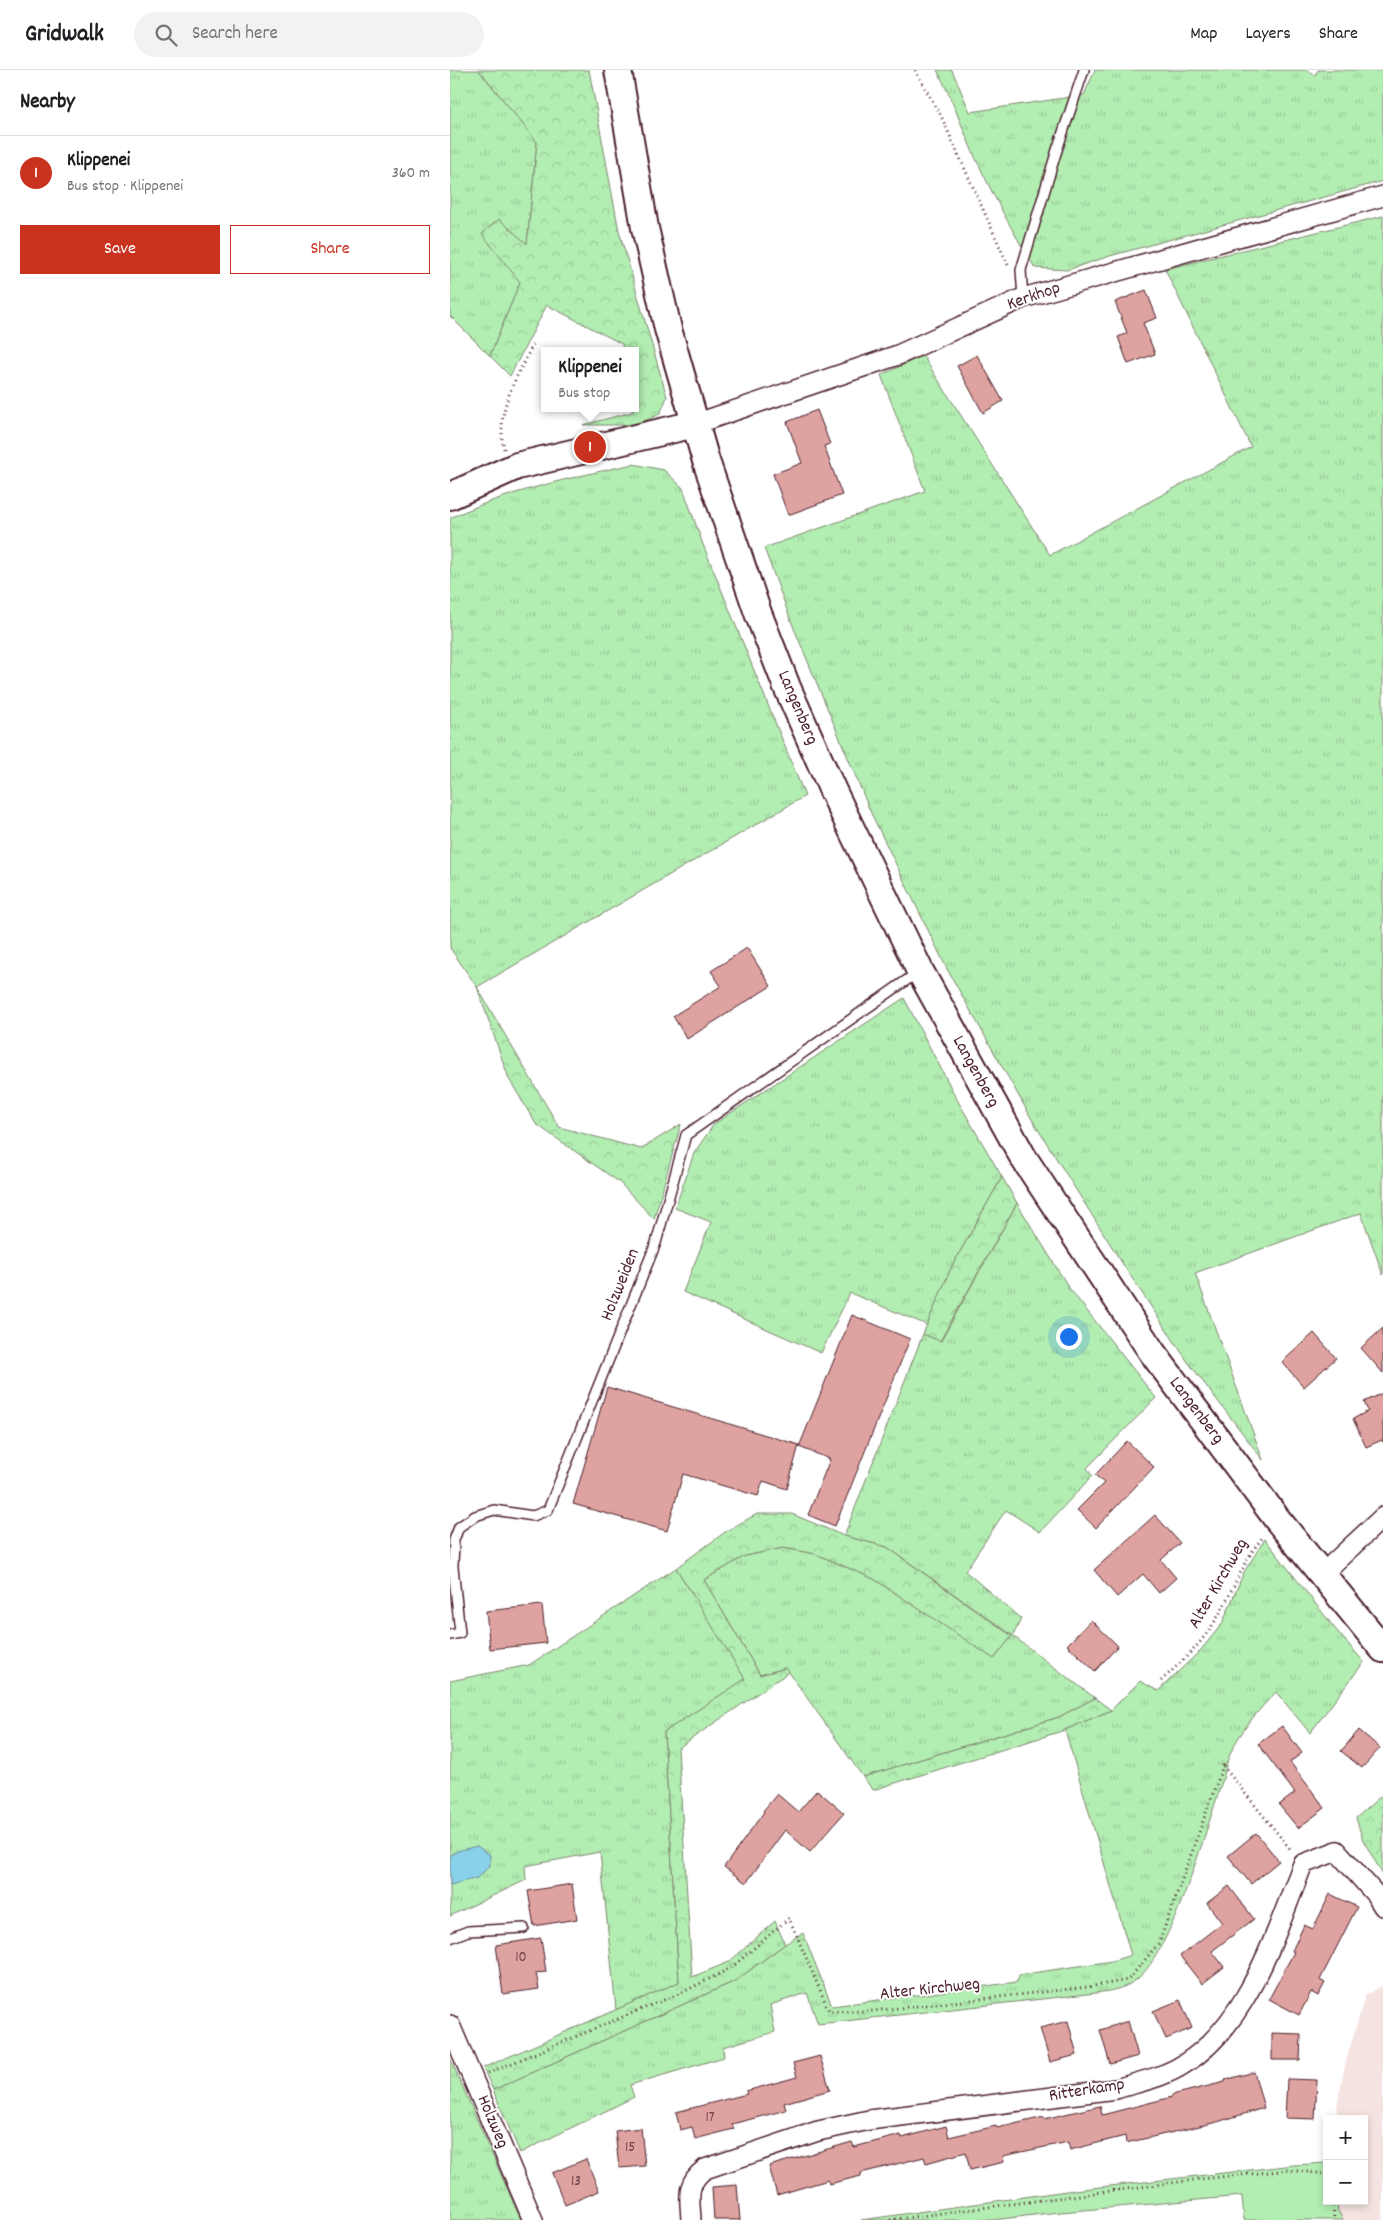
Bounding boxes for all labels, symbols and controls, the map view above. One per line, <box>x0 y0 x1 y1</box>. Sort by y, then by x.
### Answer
search box <box>134 12 484 57</box>
text: Gridwalk <box>25 18 104 52</box>
icon: search <box>152 21 180 49</box>
text: Search here <box>192 21 278 48</box>
text: Map <box>1190 22 1217 47</box>
text: Layers <box>1245 22 1291 47</box>
text: Share <box>1319 22 1358 47</box>
text: Nearby <box>20 88 75 118</box>
text: Klippenei <box>67 148 130 175</box>
text: 1 <box>34 162 38 185</box>
text: 360 m <box>392 162 430 185</box>
text: Bus stop · Klippenei <box>67 175 183 198</box>
button: Save <box>20 225 220 274</box>
button: Share <box>230 225 430 274</box>
street label: Kerkhop <box>1004 276 1064 318</box>
popup <box>541 347 639 412</box>
text: Klippenei <box>558 355 622 382</box>
text: Bus stop <box>558 382 610 405</box>
pin: 1 <box>574 428 606 466</box>
street label: Langenberg <box>770 667 824 749</box>
street label: Langenberg <box>945 1032 1005 1112</box>
street label: Holzweiden <box>595 1245 647 1325</box>
your location <box>1056 1324 1082 1350</box>
street label: Langenberg <box>1162 1372 1230 1450</box>
street label: Alter Kirchweg <box>1183 1534 1255 1634</box>
house number: 10 <box>515 1947 527 1969</box>
street label: Alter Kirchweg <box>879 1972 981 2008</box>
street label: Ritterkamp <box>1047 2073 1127 2109</box>
street label: Holzweg <box>470 2091 514 2153</box>
house number: 17 <box>705 2107 715 2129</box>
map controls <box>1323 2115 1368 2205</box>
button: + <box>1323 2115 1368 2160</box>
house number: 15 <box>625 2137 635 2159</box>
button: − <box>1323 2160 1368 2205</box>
house number: 13 <box>571 2171 581 2193</box>

